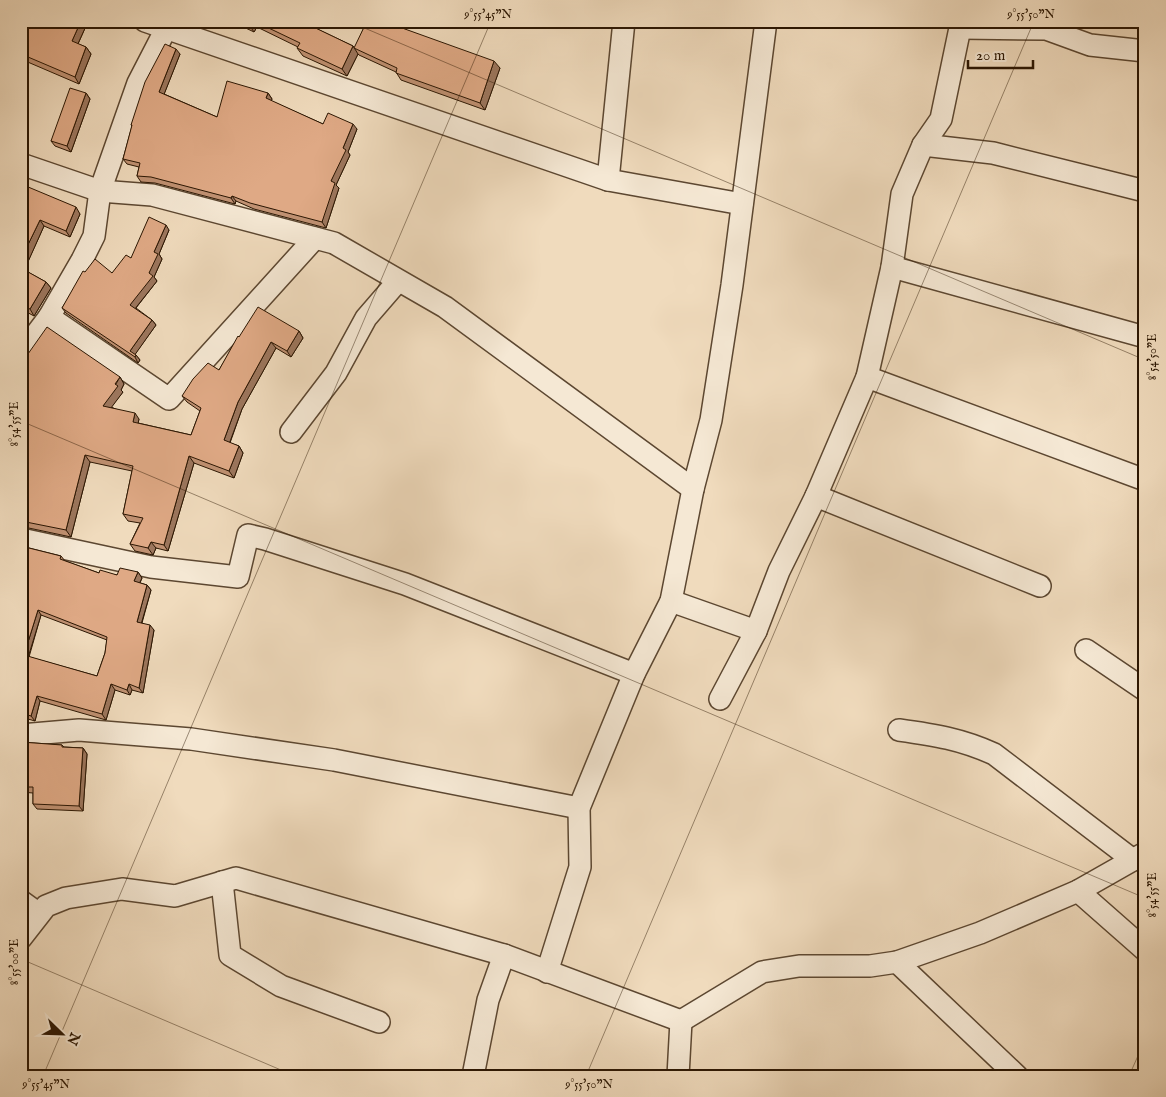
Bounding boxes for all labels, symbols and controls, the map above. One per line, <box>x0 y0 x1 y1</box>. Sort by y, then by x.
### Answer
text: 9°55'45"N <box>463 7 512 22</box>
text: 9°55'50"N <box>1006 7 1055 22</box>
scale bar <box>968 38 1034 70</box>
text: 20 m <box>976 46 1006 65</box>
text: 8°54'50"E <box>1145 334 1160 380</box>
text: 8°54'55"E <box>7 402 22 446</box>
text: 8°54'55"E <box>1145 873 1160 917</box>
text: 8°55'00"E <box>7 939 22 985</box>
north arrow <box>38 1010 88 1060</box>
text: N <box>62 1029 84 1048</box>
text: 9°55'45"N <box>21 1077 70 1092</box>
text: 9°55'50"N <box>564 1077 613 1092</box>

